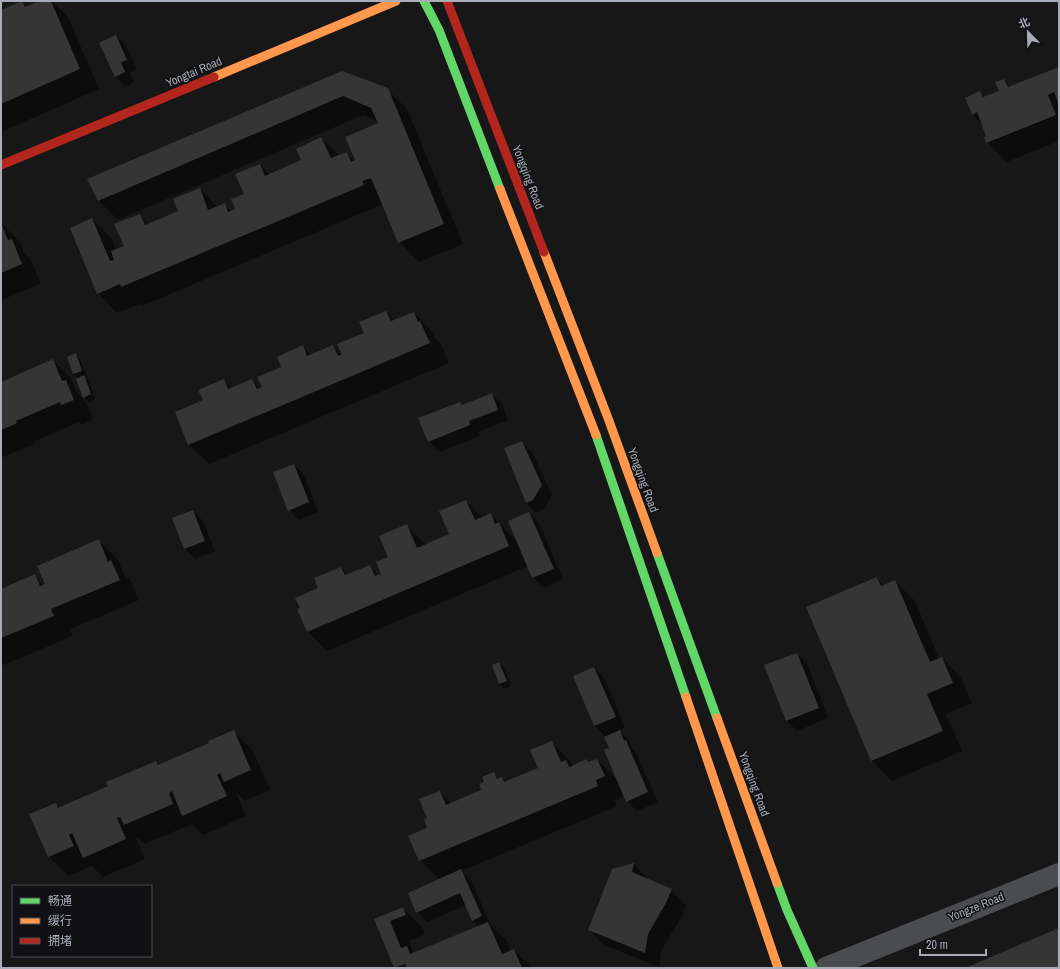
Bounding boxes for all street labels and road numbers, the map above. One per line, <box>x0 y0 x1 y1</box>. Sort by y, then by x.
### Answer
street label: Yongtai Road <box>164 53 224 91</box>
street label: Yongqing Road <box>508 143 548 211</box>
street label: Yongqing Road <box>624 445 662 515</box>
street label: Yongqing Road <box>735 749 773 819</box>
street label: Yongze Road <box>946 889 1006 925</box>

